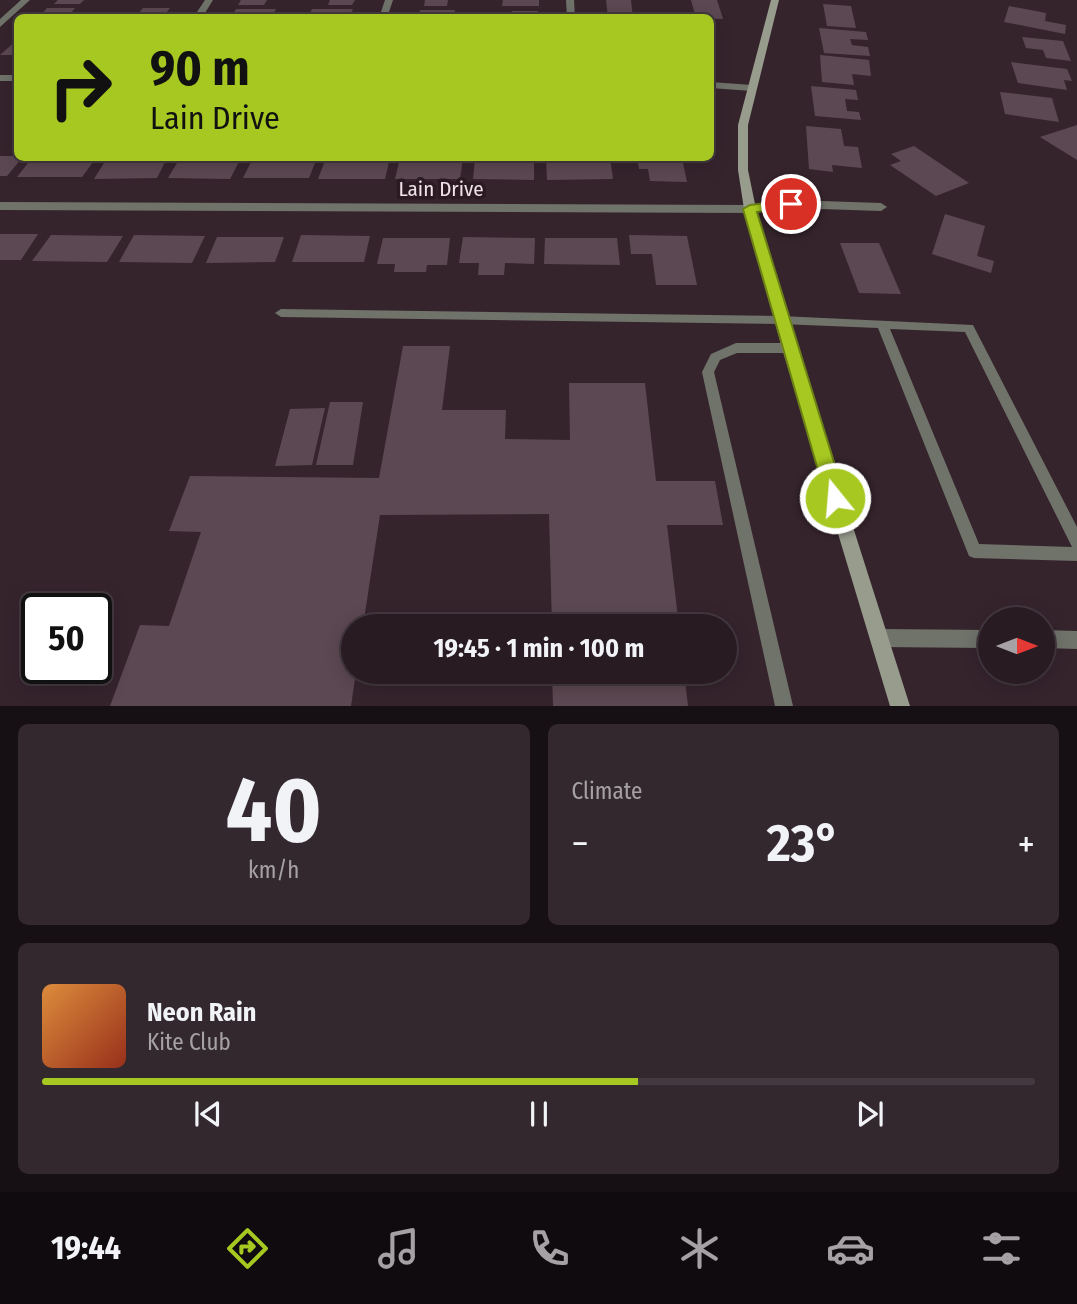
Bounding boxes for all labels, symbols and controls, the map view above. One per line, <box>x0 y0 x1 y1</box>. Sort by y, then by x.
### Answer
text: 90 m <box>150 39 250 98</box>
icon: right <box>35 42 126 133</box>
text: Lain Drive <box>150 99 280 137</box>
pin <box>761 174 821 234</box>
street label: Lain Drive <box>398 176 484 202</box>
icon: arrive <box>772 185 810 223</box>
position arrow <box>798 461 872 535</box>
speed limit sign: 50 <box>21 593 112 684</box>
north arrow <box>978 607 1055 684</box>
map controls <box>978 607 1055 684</box>
text: 19:45 · 1 min · 100 m <box>434 633 644 664</box>
text: 40 <box>226 756 322 865</box>
text: Climate <box>572 777 642 805</box>
text: 23° <box>767 812 840 875</box>
text: − <box>572 821 589 867</box>
text: + <box>1018 821 1035 867</box>
text: km/h <box>248 856 299 884</box>
text: Neon Rain <box>147 997 256 1028</box>
text: Kite Club <box>147 1028 231 1056</box>
icon: previous <box>189 1095 227 1133</box>
icon: pause <box>520 1095 558 1133</box>
icon: next <box>851 1095 889 1133</box>
icon: directions <box>223 1224 272 1273</box>
icon: music <box>374 1224 423 1273</box>
icon: phone <box>525 1224 574 1273</box>
icon: climate <box>675 1224 724 1273</box>
icon: car <box>826 1224 875 1273</box>
icon: filters <box>977 1224 1026 1273</box>
text: 19:44 <box>51 1229 121 1267</box>

